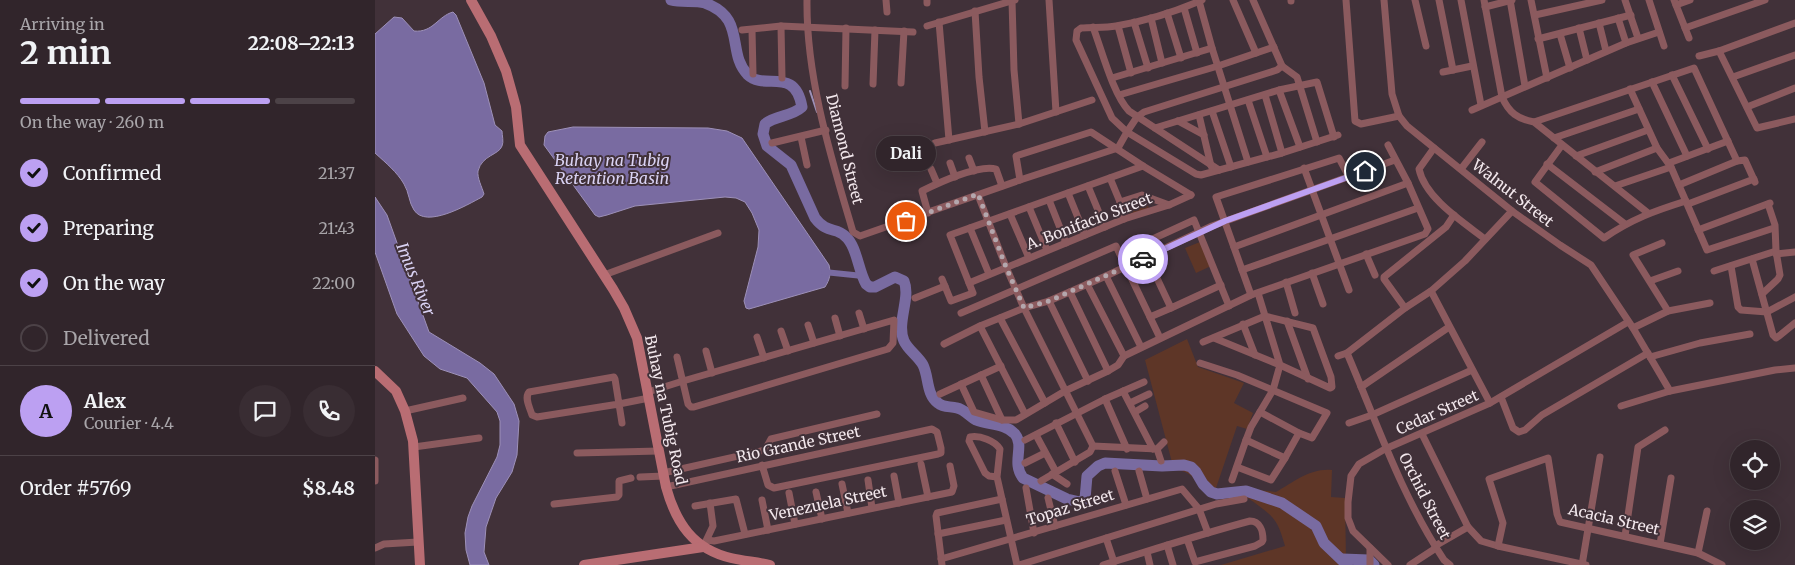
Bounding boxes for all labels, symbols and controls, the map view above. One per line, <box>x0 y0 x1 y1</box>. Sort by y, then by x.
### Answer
text: Arriving in <box>20 14 105 34</box>
text: 22:08–22:13 <box>248 31 355 55</box>
text: 2 min <box>20 33 111 73</box>
street label: Diamond Street <box>822 92 868 206</box>
text: On the way · 260 m <box>20 112 164 132</box>
callout: Dali <box>876 136 936 171</box>
text: Dali <box>890 143 922 163</box>
water label: Buhay na Tubig Retention Basin <box>555 150 670 188</box>
pin <box>1344 150 1386 192</box>
street label: Walnut Street <box>1468 155 1558 231</box>
icon: home <box>1351 157 1379 185</box>
icon: check <box>20 159 48 187</box>
text: Confirmed <box>63 161 161 185</box>
text: 21:37 <box>318 163 355 183</box>
street label: A. Bonifacio Street <box>1022 188 1155 254</box>
pin <box>885 200 927 242</box>
icon: bag <box>892 207 920 235</box>
icon: check <box>20 214 48 242</box>
text: Preparing <box>63 216 154 240</box>
text: 21:43 <box>318 218 355 238</box>
courier <box>1118 234 1168 284</box>
water label: Imus River <box>392 239 440 319</box>
icon: car <box>1129 245 1157 273</box>
icon: check <box>20 269 48 297</box>
text: On the way <box>63 271 165 295</box>
text: 22:00 <box>312 273 355 293</box>
text: Delivered <box>63 326 150 350</box>
street label: Buhay na Tubig Road <box>641 333 691 487</box>
button: chat <box>239 385 291 437</box>
button: phone <box>303 385 355 437</box>
street label: Cedar Street <box>1393 385 1481 439</box>
text: Alex <box>84 389 126 413</box>
text: A <box>39 399 53 423</box>
text: Courier · 4.4 <box>84 413 174 433</box>
street label: Rio Grande Street <box>734 422 862 466</box>
map controls <box>1730 440 1780 550</box>
button: locate <box>1730 440 1780 490</box>
street label: Orchid Street <box>1395 449 1455 543</box>
text: Order #5769 <box>20 476 132 500</box>
text: $8.48 <box>302 476 355 500</box>
street label: Venezuela Street <box>767 481 888 525</box>
street label: Topaz Street <box>1024 485 1116 529</box>
street label: Acacia Street <box>1566 499 1662 539</box>
button: layers <box>1730 500 1780 550</box>

